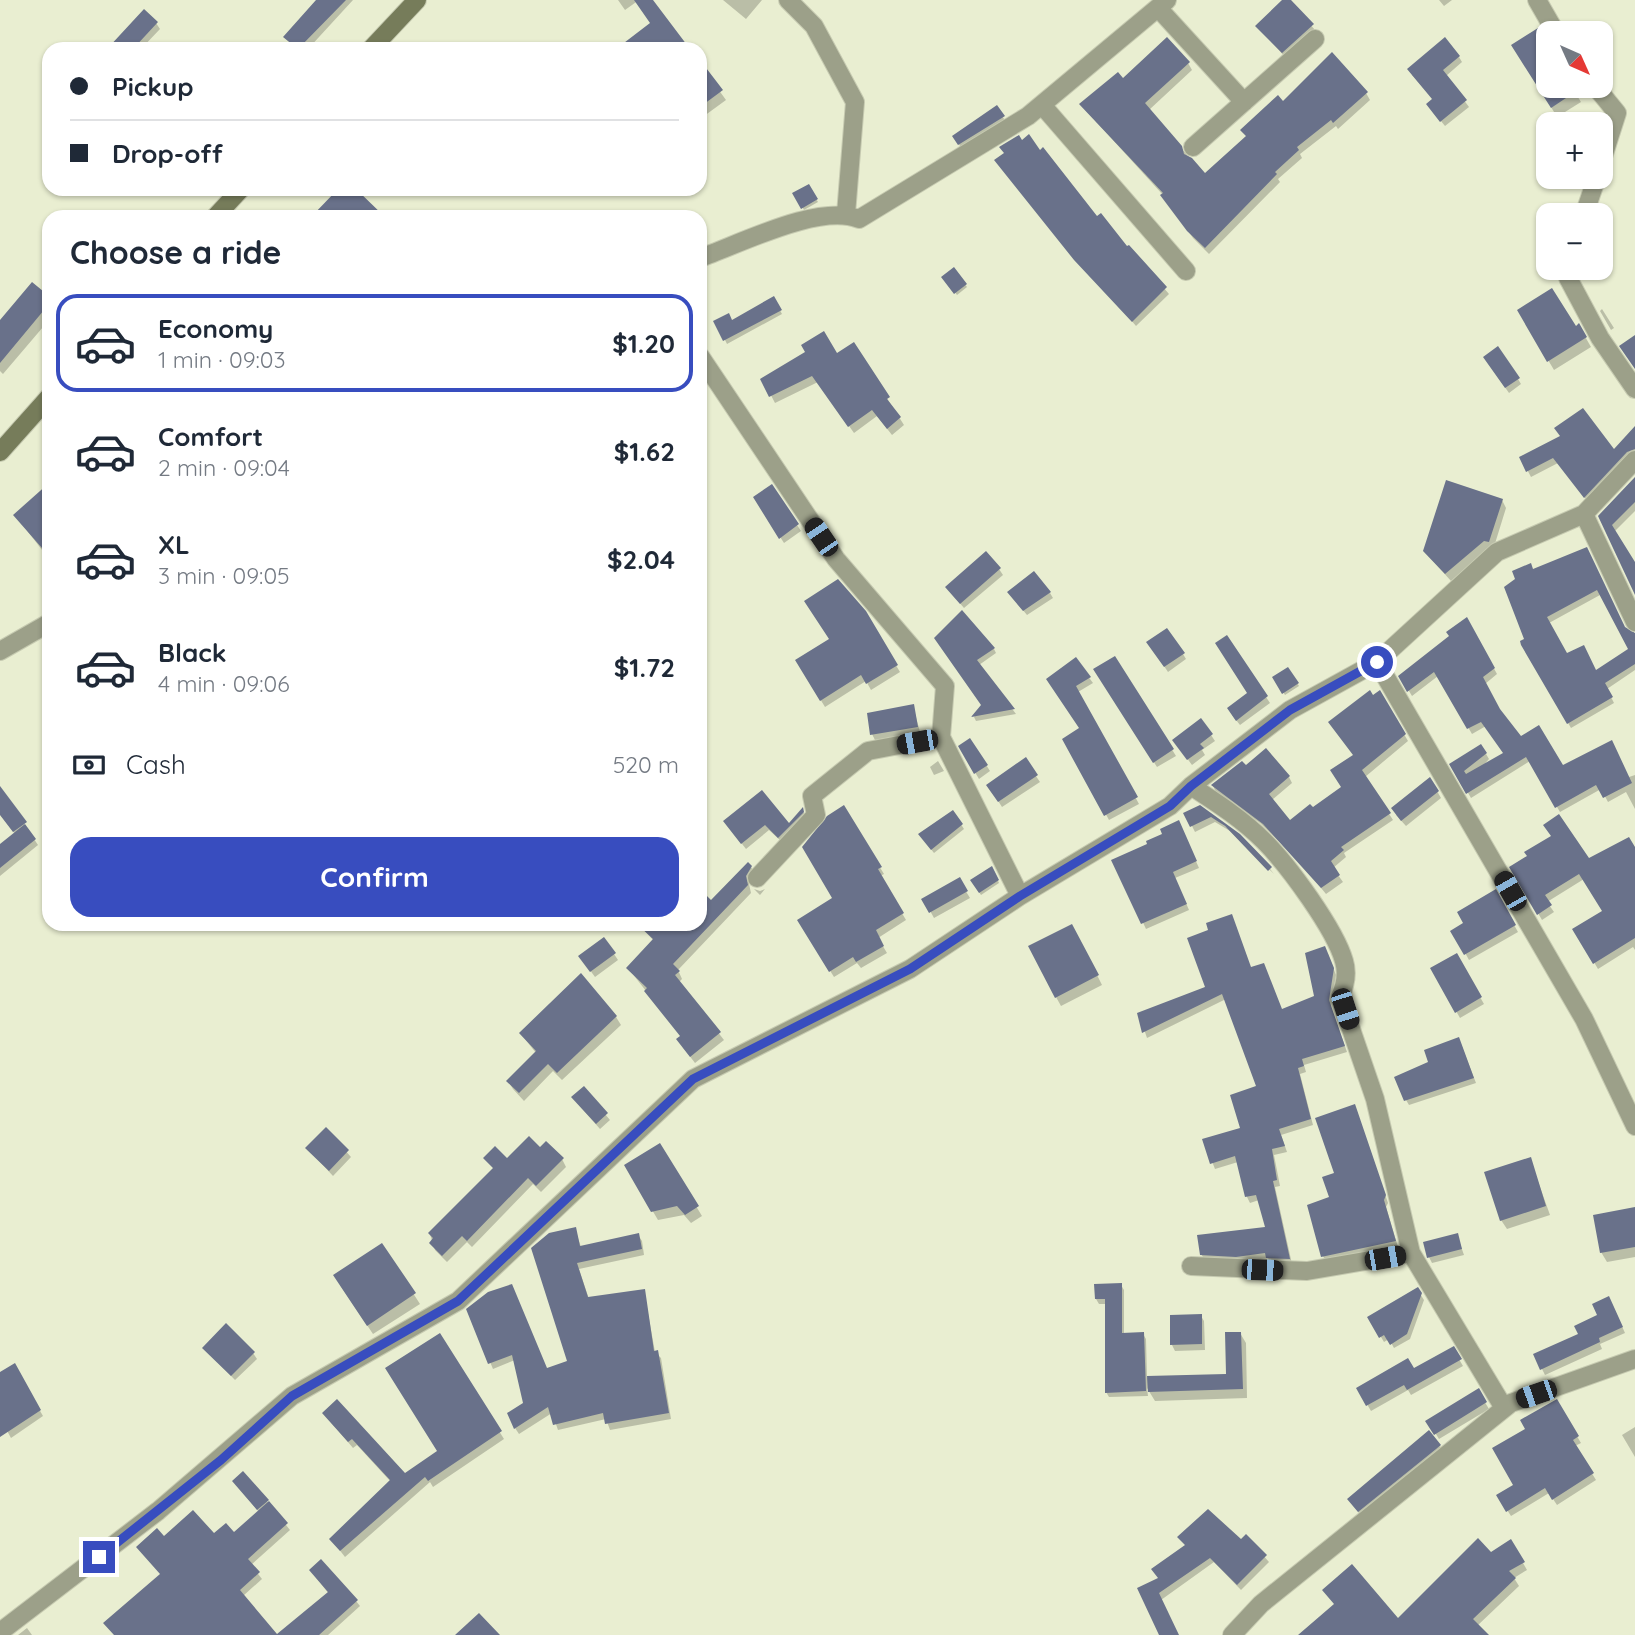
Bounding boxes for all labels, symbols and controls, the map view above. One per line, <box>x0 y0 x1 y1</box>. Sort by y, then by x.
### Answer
north arrow <box>1536 21 1614 98</box>
map controls <box>1536 21 1613 280</box>
text: Pickup <box>112 70 194 103</box>
button: + <box>1536 112 1613 189</box>
text: Drop-off <box>112 137 223 170</box>
button: − <box>1536 203 1613 280</box>
text: Choose a ride <box>70 232 282 272</box>
icon: car <box>74 312 137 375</box>
text: Economy <box>158 312 273 345</box>
text: $1.20 <box>612 327 675 360</box>
text: 1 min · 09:03 <box>158 345 286 374</box>
icon: car <box>74 420 137 483</box>
text: Comfort <box>158 420 263 453</box>
text: $1.62 <box>614 435 675 468</box>
text: 2 min · 09:04 <box>158 453 290 482</box>
car <box>801 514 842 560</box>
icon: car <box>74 528 137 591</box>
text: XL <box>158 528 190 561</box>
text: $2.04 <box>607 543 675 576</box>
text: 3 min · 09:05 <box>158 561 290 590</box>
icon: car <box>74 636 137 699</box>
text: Black <box>158 636 227 669</box>
route start <box>1361 646 1393 678</box>
text: $1.72 <box>614 651 675 684</box>
text: 4 min · 09:06 <box>158 669 290 698</box>
car <box>895 728 940 756</box>
icon: cash <box>70 746 108 784</box>
text: Cash <box>126 748 186 781</box>
text: 520 m <box>613 750 679 779</box>
button: Confirm <box>70 837 679 917</box>
car <box>1491 868 1530 914</box>
car <box>1329 986 1362 1032</box>
car <box>1363 1244 1408 1272</box>
car <box>1241 1259 1284 1281</box>
car <box>1513 1377 1560 1411</box>
route end <box>83 1541 115 1573</box>

